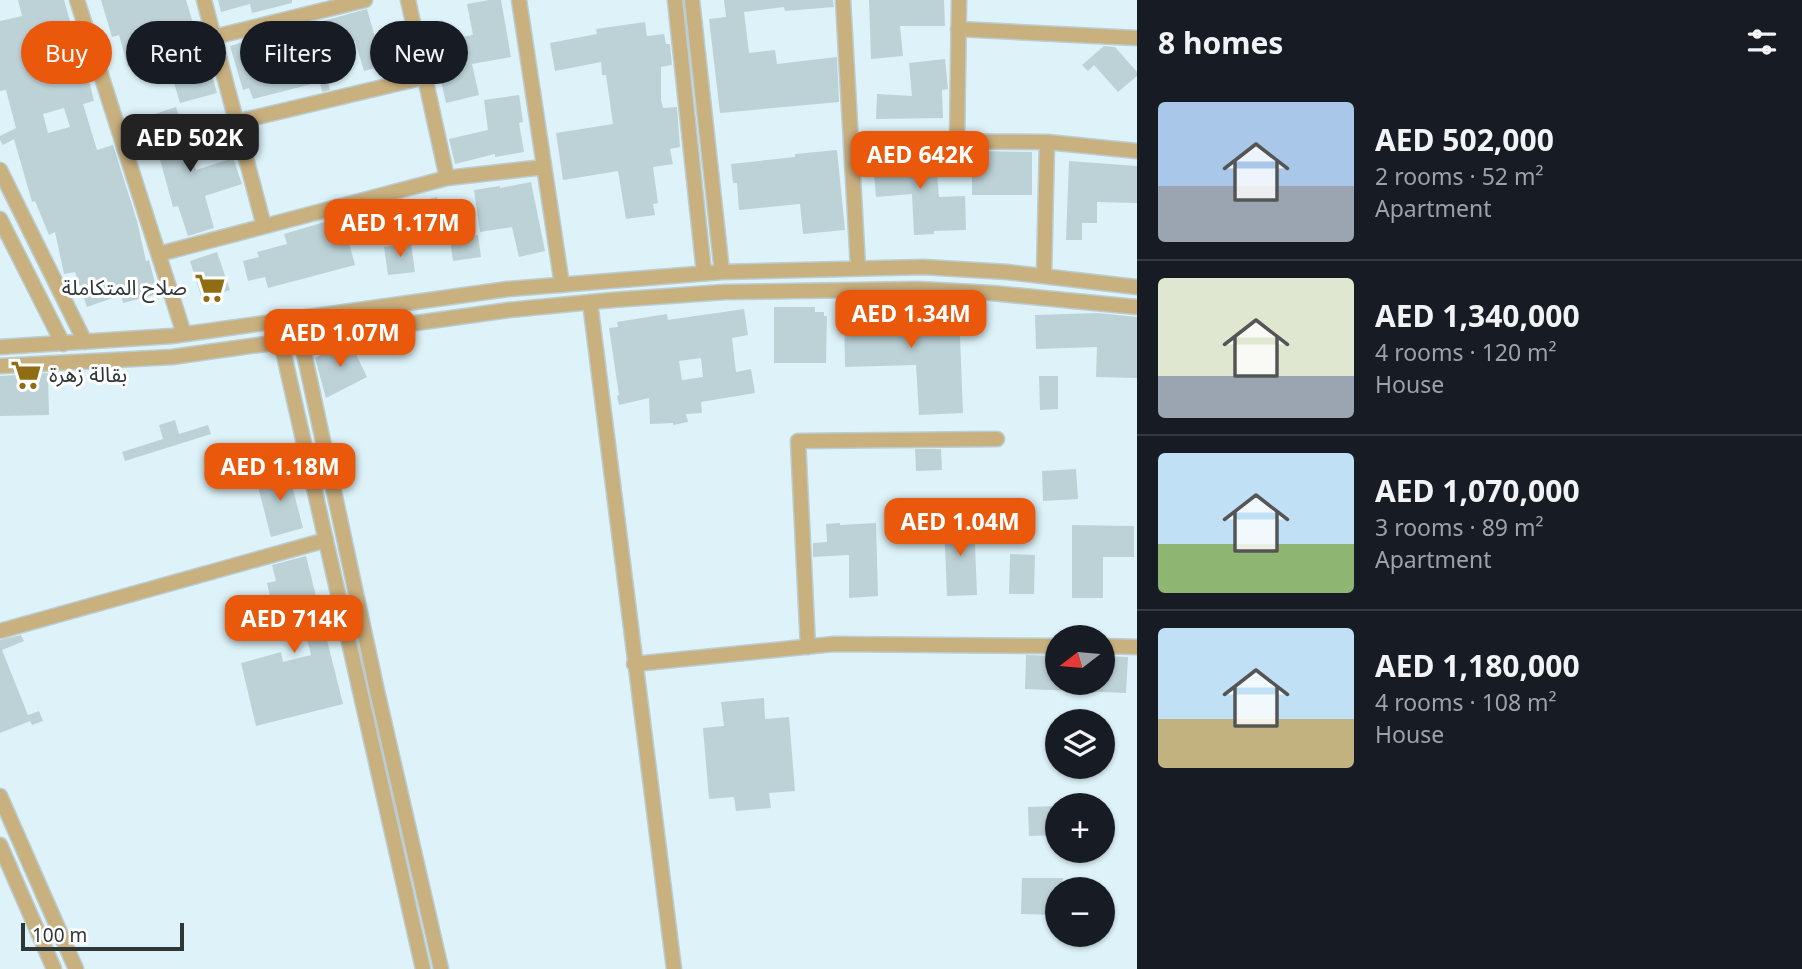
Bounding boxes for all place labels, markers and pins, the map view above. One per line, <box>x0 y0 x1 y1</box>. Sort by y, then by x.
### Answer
pin: AED 502K <box>118 114 262 174</box>
pin: AED 642K <box>848 132 992 191</box>
pin: AED 1.17M <box>320 200 480 259</box>
supermarket icon: صلاح المتكاملة <box>193 271 227 305</box>
place label: صلاح المتكاملة <box>62 273 187 303</box>
pin: AED 1.34M <box>831 290 991 350</box>
pin: AED 1.07M <box>260 310 420 369</box>
supermarket icon: بقالة زهرة <box>9 358 43 392</box>
place label: بقالة زهرة <box>49 360 127 388</box>
pin: AED 1.18M <box>200 444 360 503</box>
pin: AED 1.04M <box>880 498 1040 558</box>
pin: AED 714K <box>222 596 366 655</box>

